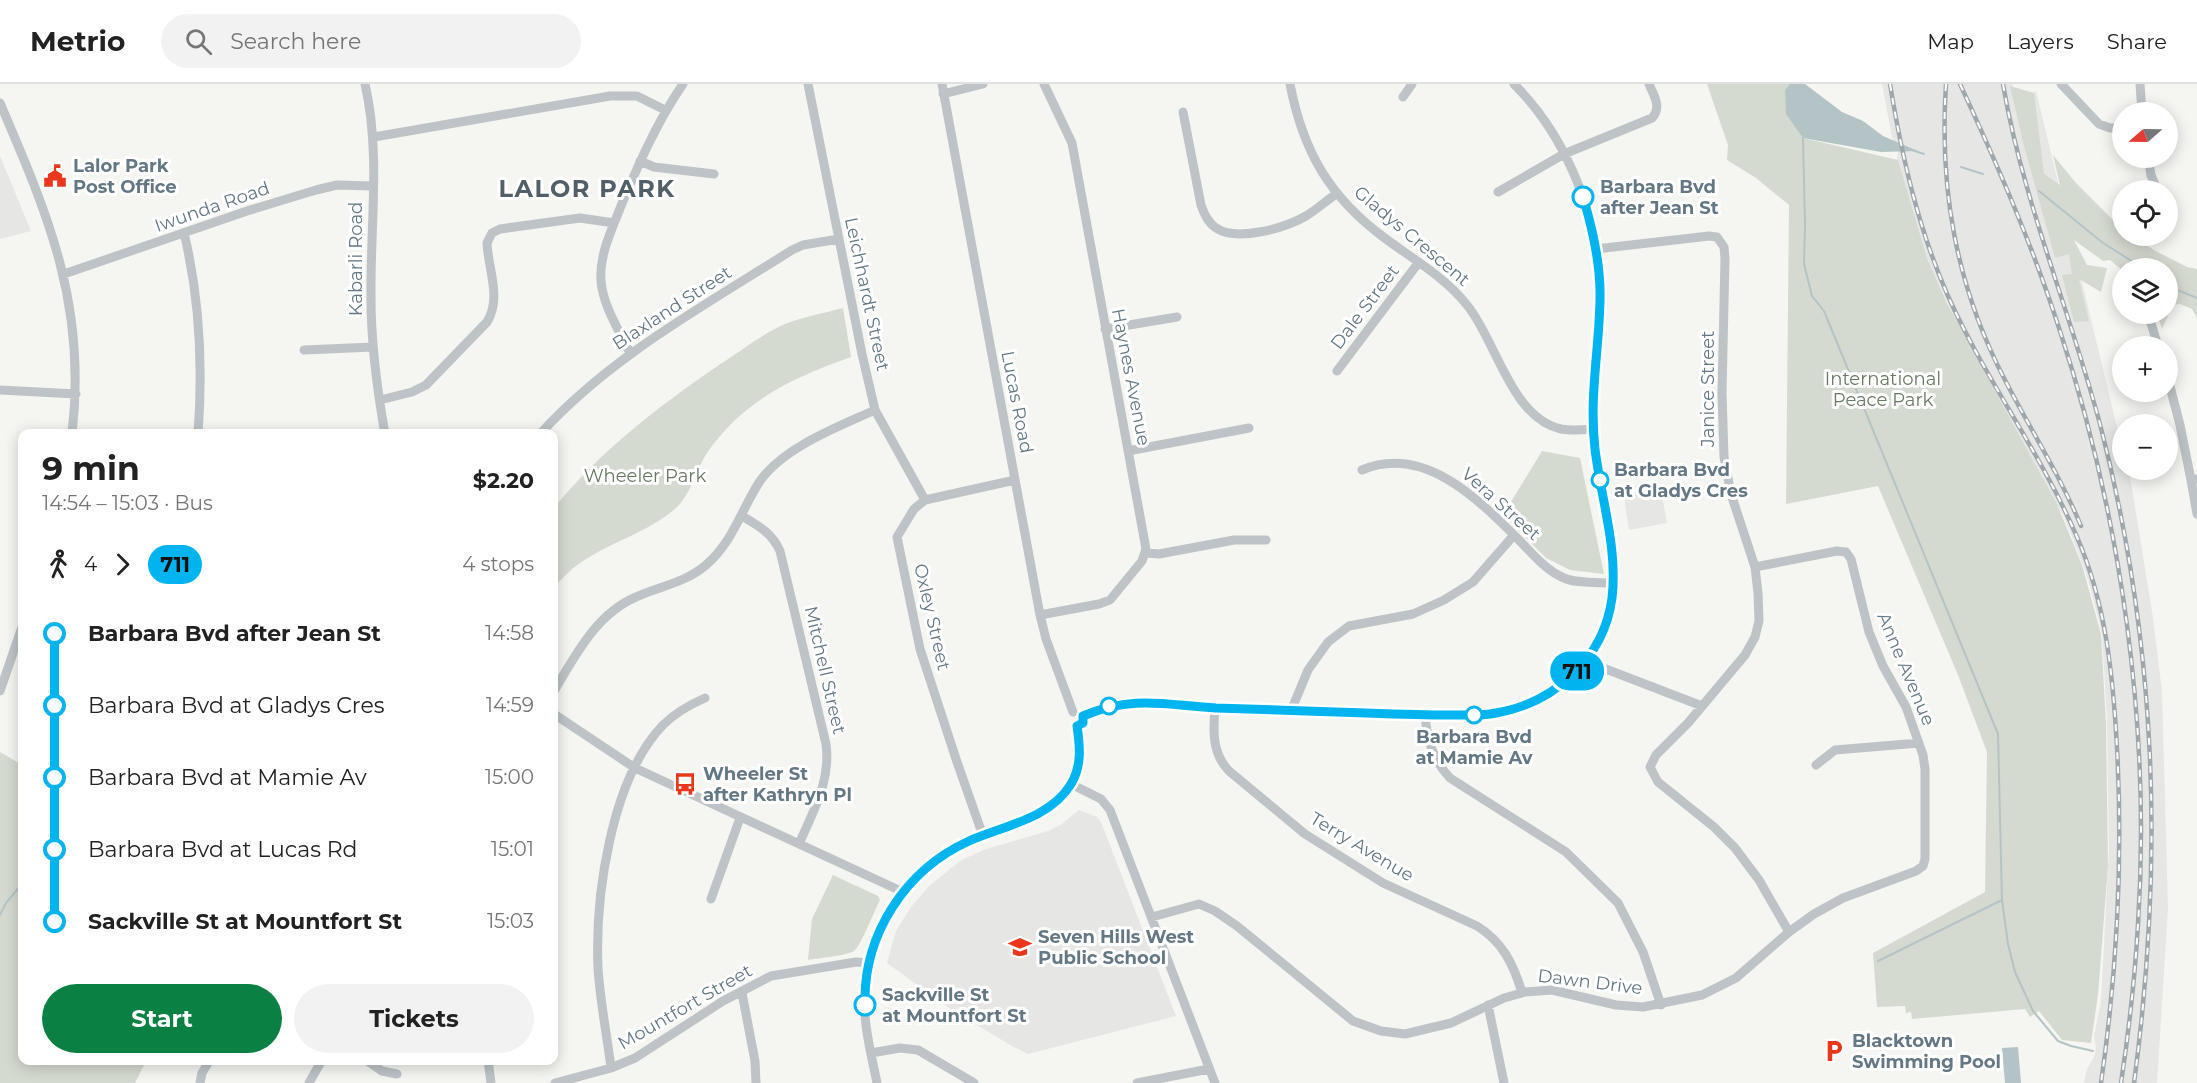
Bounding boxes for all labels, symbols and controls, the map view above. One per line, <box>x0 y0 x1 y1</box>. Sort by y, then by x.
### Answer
search box <box>161 14 581 68</box>
text: Metrio <box>30 24 125 58</box>
icon: search <box>182 25 215 58</box>
text: Search here <box>230 28 361 55</box>
text: Map <box>1927 29 1974 54</box>
text: Layers <box>2007 29 2074 54</box>
text: Share <box>2107 29 2167 54</box>
north arrow <box>2112 102 2178 168</box>
map controls <box>2112 102 2178 480</box>
place label: Lalor Park Post Office <box>73 155 177 198</box>
public building icon: Lalor Park Post Office <box>42 163 68 189</box>
district label: LALOR PARK <box>498 174 676 203</box>
place label: Barbara Bvd after Jean St <box>1600 176 1719 219</box>
street label: Iwunda Road <box>152 177 272 237</box>
button: locate <box>2112 180 2178 246</box>
street label: Gladys Crescent <box>1350 181 1474 291</box>
marker: Barbara Bvd after Jean St <box>1572 186 1594 208</box>
street label: Kabarli Road <box>345 202 367 316</box>
street label: Leichhardt Street <box>840 215 894 373</box>
button: layers <box>2112 258 2178 324</box>
street label: Dale Street <box>1326 260 1404 354</box>
street label: Blaxland Street <box>608 261 736 355</box>
street label: Haynes Avenue <box>1107 307 1155 448</box>
street label: Janice Street <box>1697 331 1719 448</box>
button: + <box>2112 336 2178 402</box>
street label: Lucas Road <box>996 349 1038 455</box>
park label: International Peace Park <box>1825 368 1941 411</box>
button: − <box>2112 414 2178 480</box>
text: 9 min <box>42 448 140 488</box>
place label: Barbara Bvd at Gladys Cres <box>1614 459 1748 502</box>
street label: Vera Street <box>1457 463 1545 545</box>
park label: Wheeler Park <box>584 465 706 487</box>
text: $2.20 <box>473 467 534 494</box>
marker: Barbara Bvd at Gladys Cres <box>1591 471 1609 489</box>
text: 14:54 – 15:03 · Bus <box>42 491 213 515</box>
icon: walk <box>42 548 75 581</box>
icon: forward <box>106 548 139 581</box>
text: 4 <box>84 552 97 576</box>
text: 711 <box>160 552 190 577</box>
text: 4 stops <box>462 552 534 576</box>
street label: Oxley Street <box>909 561 955 673</box>
street label: Mitchell Street <box>800 604 850 736</box>
street label: Anne Avenue <box>1872 609 1940 729</box>
text: Barbara Bvd after Jean St <box>88 620 381 647</box>
text: 14:58 <box>485 621 534 645</box>
line badge: 711 <box>1542 652 1612 690</box>
text: 711 <box>1562 659 1592 684</box>
text: Barbara Bvd at Gladys Cres <box>88 692 384 719</box>
text: 14:59 <box>486 693 534 717</box>
unlabelled marker <box>1100 697 1118 715</box>
marker: Barbara Bvd at Mamie Av <box>1465 706 1483 724</box>
place label: Barbara Bvd at Mamie Av <box>1415 726 1533 769</box>
place label: Wheeler St after Kathryn Pl <box>703 763 852 806</box>
text: Barbara Bvd at Mamie Av <box>88 764 367 791</box>
text: 15:00 <box>485 765 534 789</box>
bus stop icon: Wheeler St after Kathryn Pl <box>672 771 698 797</box>
street label: Terry Avenue <box>1306 807 1418 887</box>
text: Barbara Bvd at Lucas Rd <box>88 836 358 863</box>
text: 15:01 <box>491 837 534 861</box>
text: Sackville St at Mountfort St <box>88 908 402 935</box>
text: 15:03 <box>487 909 534 933</box>
place label: Seven Hills West Public School <box>1038 926 1194 969</box>
school or university icon: Seven Hills West Public School <box>1007 934 1033 960</box>
street label: Mountfort Street <box>614 960 756 1054</box>
street label: Dawn Drive <box>1536 965 1644 999</box>
button: Start <box>42 984 282 1053</box>
button: Tickets <box>294 984 534 1053</box>
place label: Sackville St at Mountfort St <box>882 984 1027 1027</box>
marker: Sackville St at Mountfort St <box>854 994 876 1016</box>
place label: Blacktown Swimming Pool <box>1852 1030 2001 1073</box>
parking icon: Blacktown Swimming Pool <box>1821 1038 1847 1064</box>

